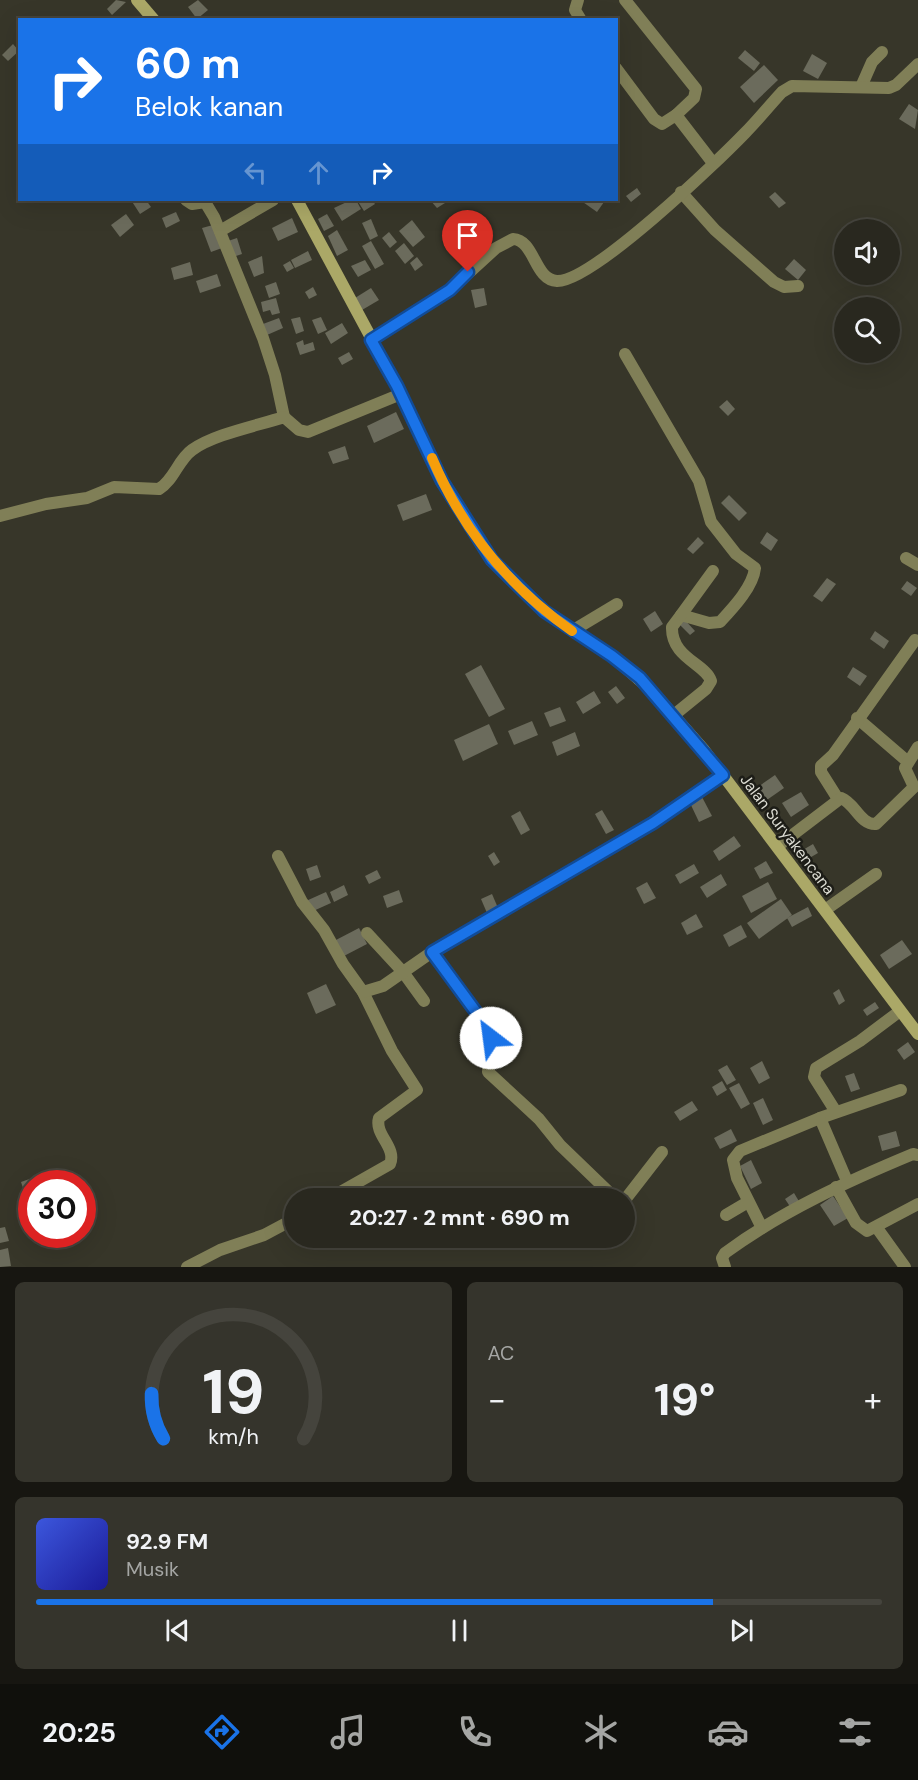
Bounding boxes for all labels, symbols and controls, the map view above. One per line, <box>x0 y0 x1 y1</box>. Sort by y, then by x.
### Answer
text: 60 m <box>135 36 241 91</box>
icon: right <box>36 42 114 120</box>
text: Belok kanan <box>135 89 283 124</box>
icon: left <box>239 156 272 189</box>
icon: ahead <box>302 156 335 189</box>
icon: right <box>365 156 398 189</box>
pin <box>442 210 493 272</box>
icon: arrive <box>451 219 484 252</box>
map controls <box>834 219 900 363</box>
button: sound <box>834 219 900 285</box>
button: search <box>834 297 900 363</box>
street label: Jalan Suryakencana <box>735 770 840 899</box>
position arrow <box>459 1006 523 1070</box>
speed limit sign: 30 <box>18 1170 96 1248</box>
text: 20:27 · 2 mnt · 690 m <box>349 1203 570 1232</box>
text: AC <box>488 1340 514 1366</box>
text: 19 <box>202 1351 264 1432</box>
text: 19° <box>654 1370 715 1429</box>
text: − <box>488 1378 506 1421</box>
text: + <box>864 1378 882 1421</box>
text: km/h <box>208 1423 259 1451</box>
text: 92.9 FM <box>126 1527 208 1556</box>
text: Musik <box>126 1556 179 1582</box>
icon: previous <box>161 1614 194 1647</box>
icon: pause <box>443 1614 476 1647</box>
icon: next <box>725 1614 758 1647</box>
icon: directions <box>201 1711 243 1753</box>
icon: music <box>327 1711 369 1753</box>
icon: phone <box>454 1711 496 1753</box>
icon: climate <box>580 1711 622 1753</box>
icon: car <box>707 1711 749 1753</box>
icon: filters <box>834 1711 876 1753</box>
text: 20:25 <box>42 1715 116 1750</box>

